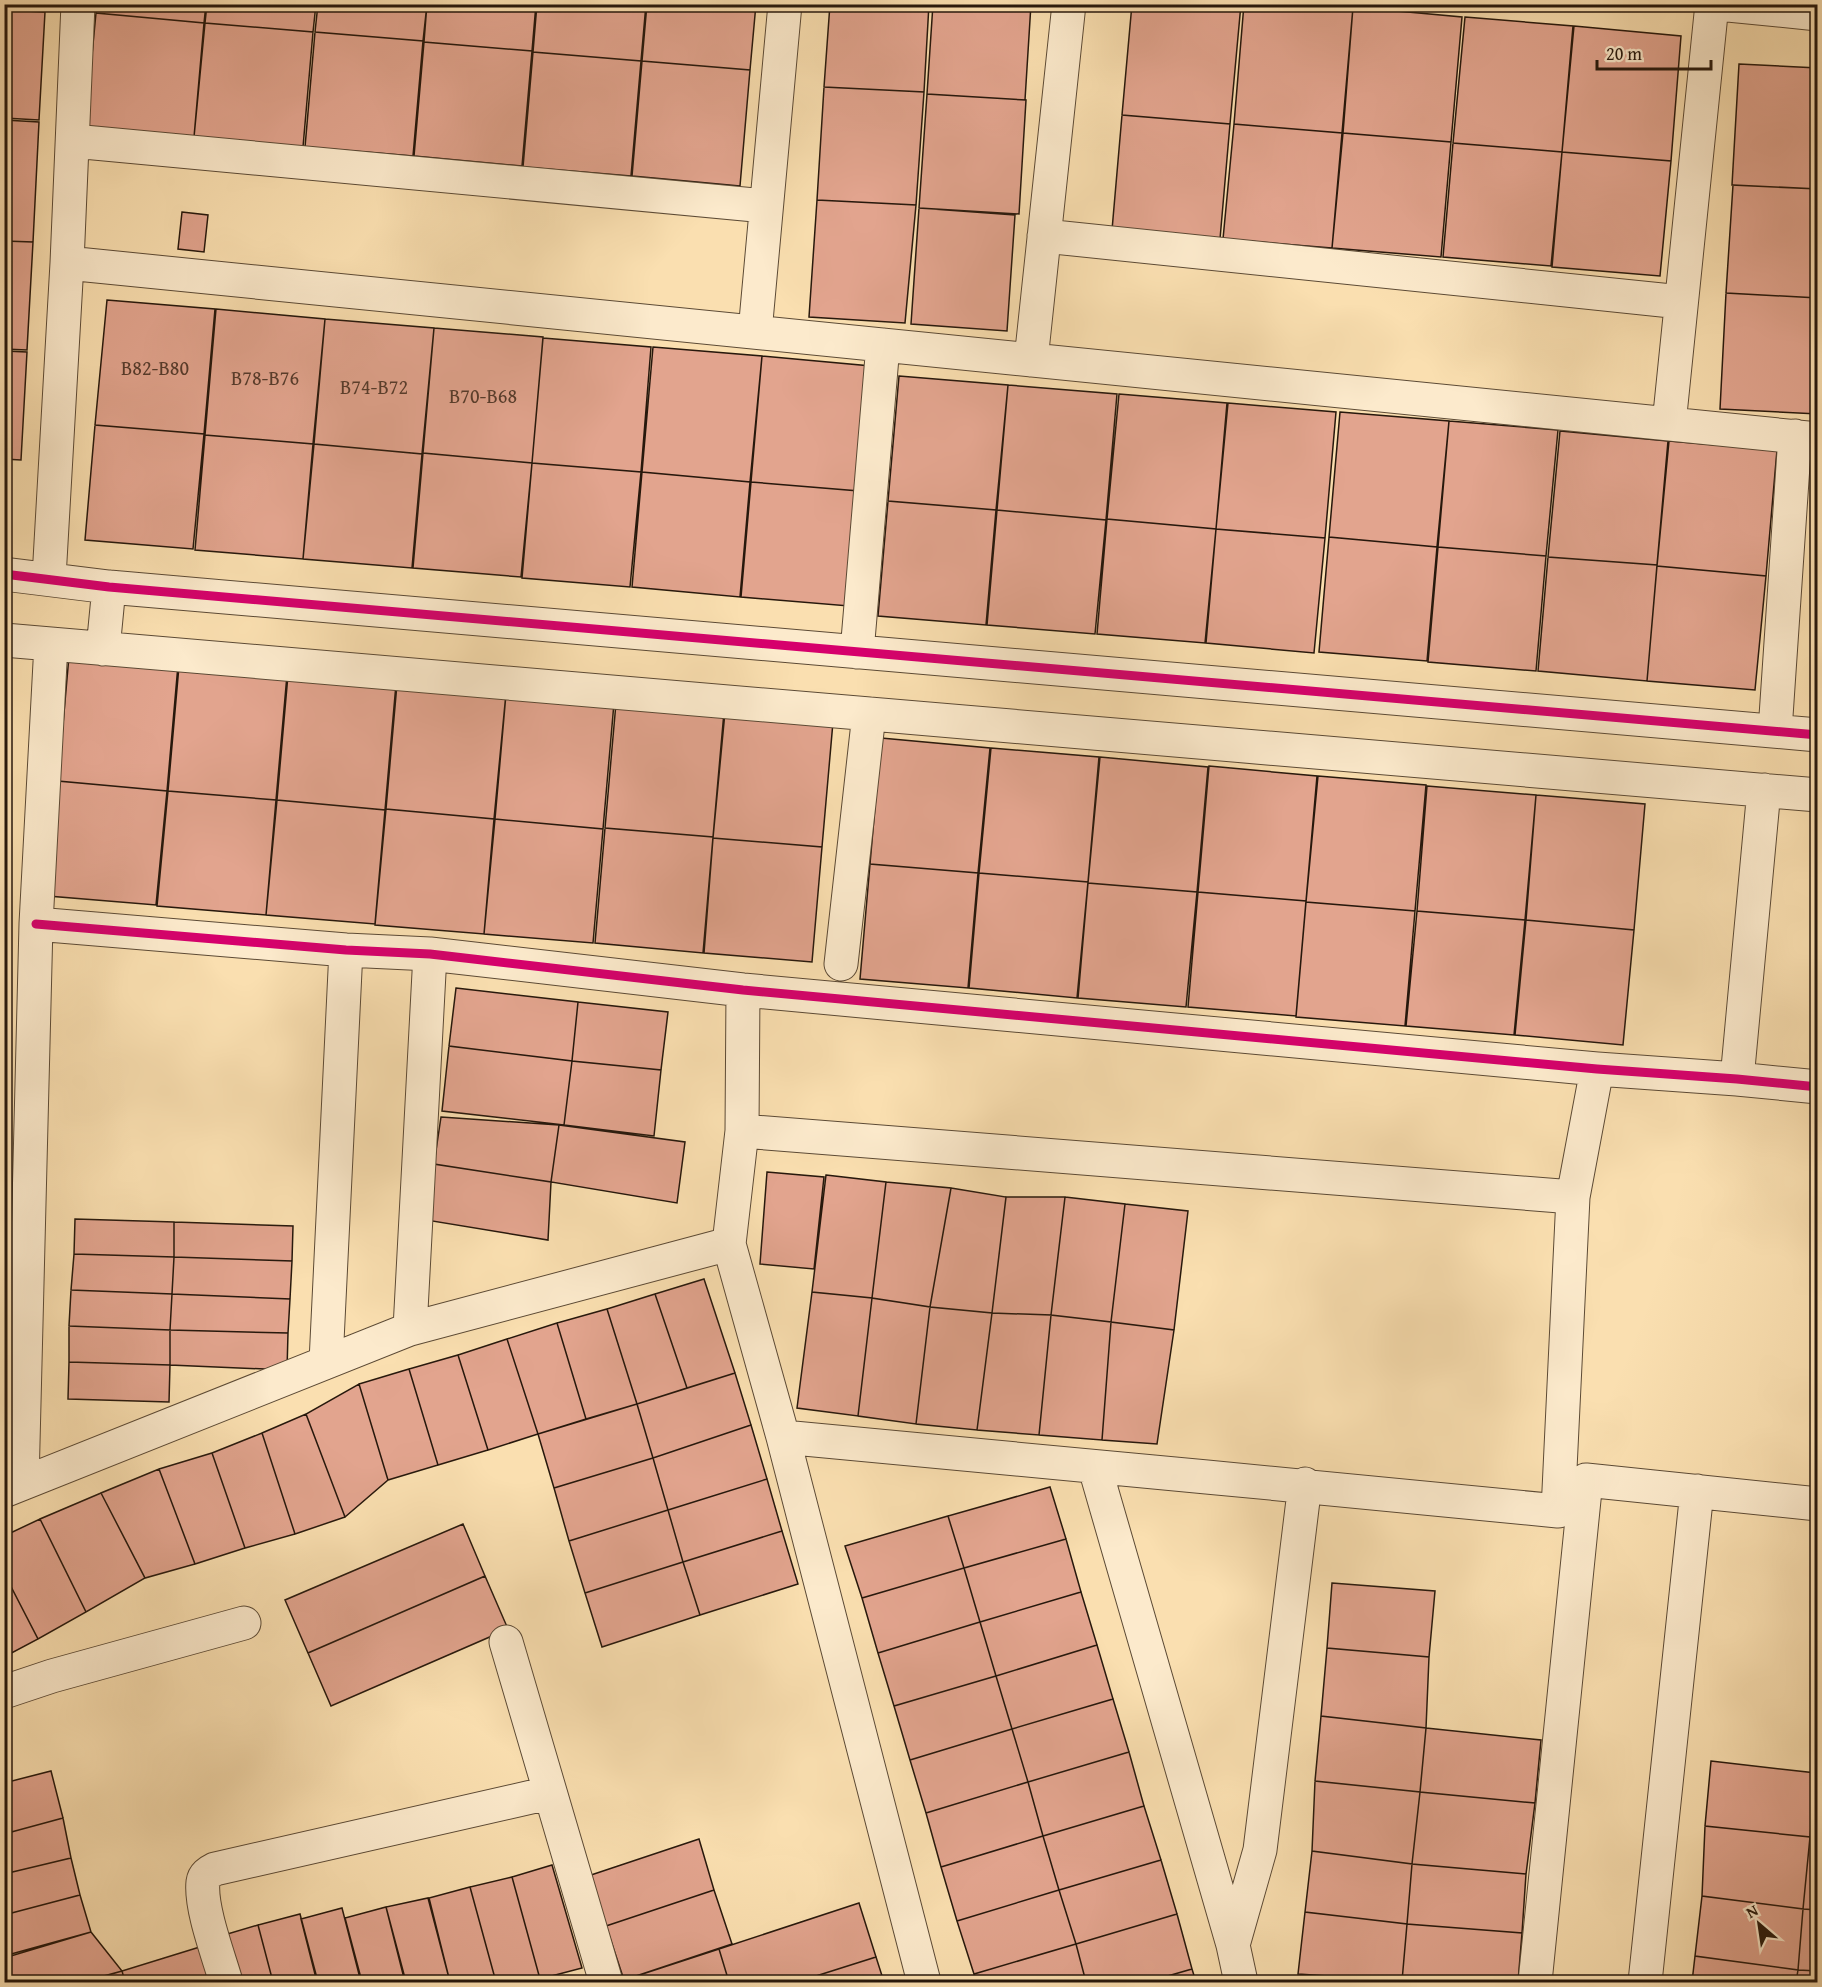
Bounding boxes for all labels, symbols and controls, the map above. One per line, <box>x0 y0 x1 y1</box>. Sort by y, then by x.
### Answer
scale bar <box>1597 33 1711 71</box>
text: 20 m <box>1606 40 1642 67</box>
house number: B82-B80 <box>121 353 189 382</box>
house number: B78-B76 <box>231 363 299 392</box>
house number: B74-B72 <box>340 372 408 401</box>
house number: B70-B68 <box>449 381 517 410</box>
north arrow <box>1729 1894 1789 1954</box>
text: N <box>1741 1898 1762 1924</box>

